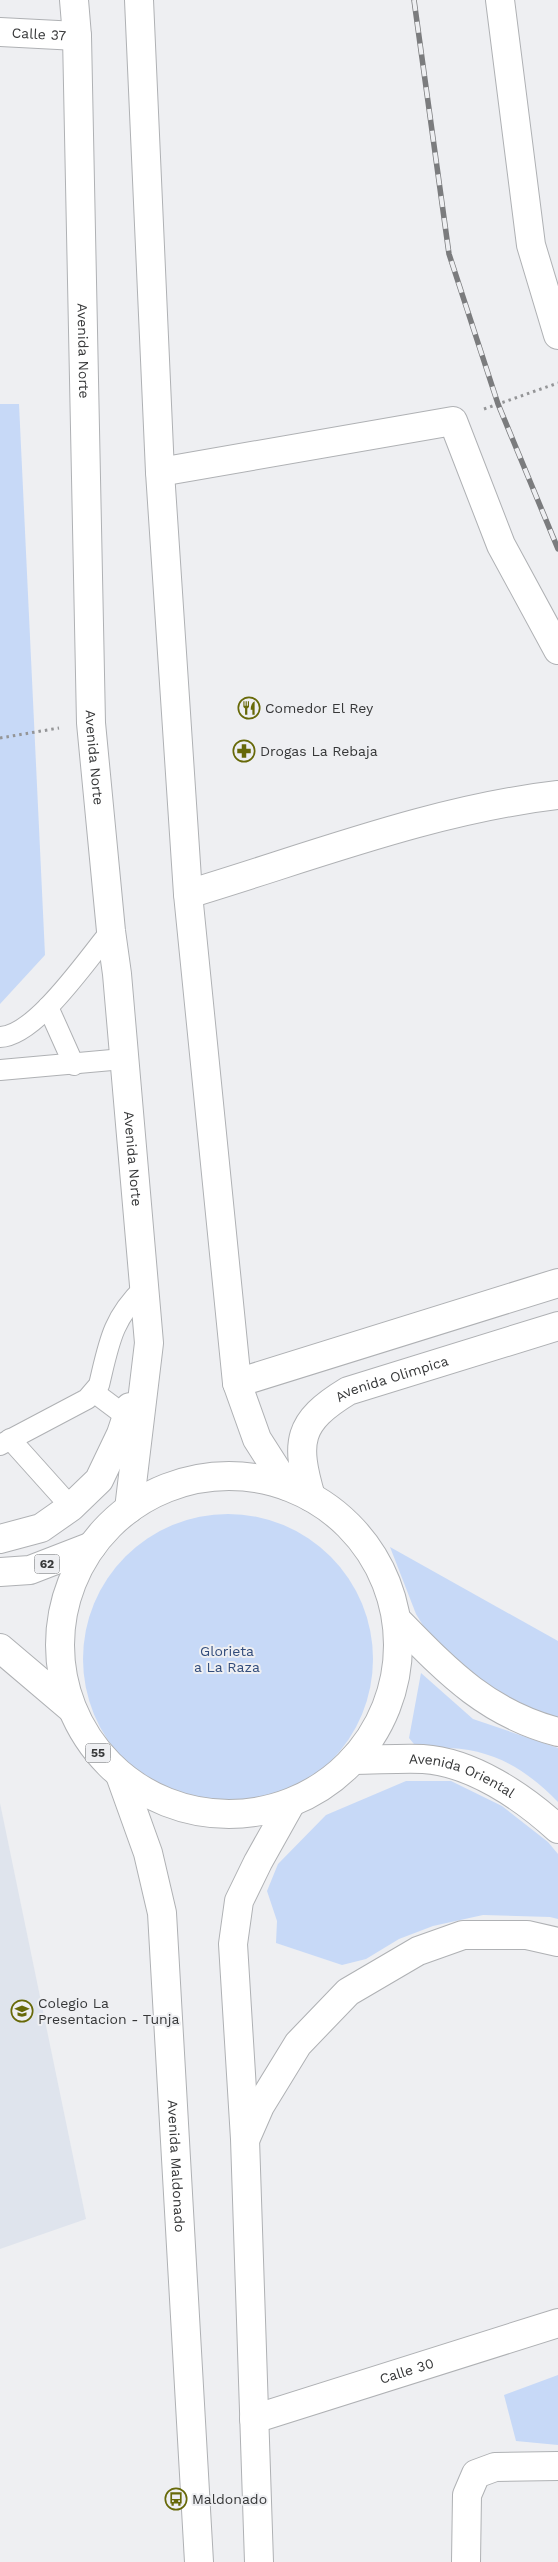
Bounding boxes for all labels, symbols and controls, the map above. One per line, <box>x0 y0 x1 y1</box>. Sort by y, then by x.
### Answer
street label: Calle 37 <box>11 25 67 43</box>
street label: Avenida Norte <box>74 303 92 399</box>
restaurant icon: Comedor El Rey <box>237 696 261 720</box>
place label: Comedor El Rey <box>265 700 374 716</box>
street label: Avenida Norte <box>83 710 107 806</box>
pharmacy icon: Drogas La Rebaja <box>232 739 256 763</box>
place label: Drogas La Rebaja <box>260 743 378 759</box>
street label: Avenida Norte <box>121 1110 145 1207</box>
street label: Avenida Olimpica <box>332 1352 450 1405</box>
road number: 62 <box>34 1555 60 1574</box>
park label: Glorieta a La Raza <box>194 1643 260 1675</box>
road number: 55 <box>86 1744 110 1762</box>
street label: Avenida Oriental <box>409 1751 519 1801</box>
place label: Colegio La Presentacion - Tunja <box>38 1995 179 2027</box>
school or university icon: Colegio La Presentacion - Tunja <box>10 1999 34 2023</box>
street label: Avenida Maldonado <box>165 2099 188 2233</box>
street label: Calle 30 <box>378 2355 436 2387</box>
bus stop icon: Maldonado <box>164 2487 188 2511</box>
place label: Maldonado <box>192 2491 267 2507</box>

